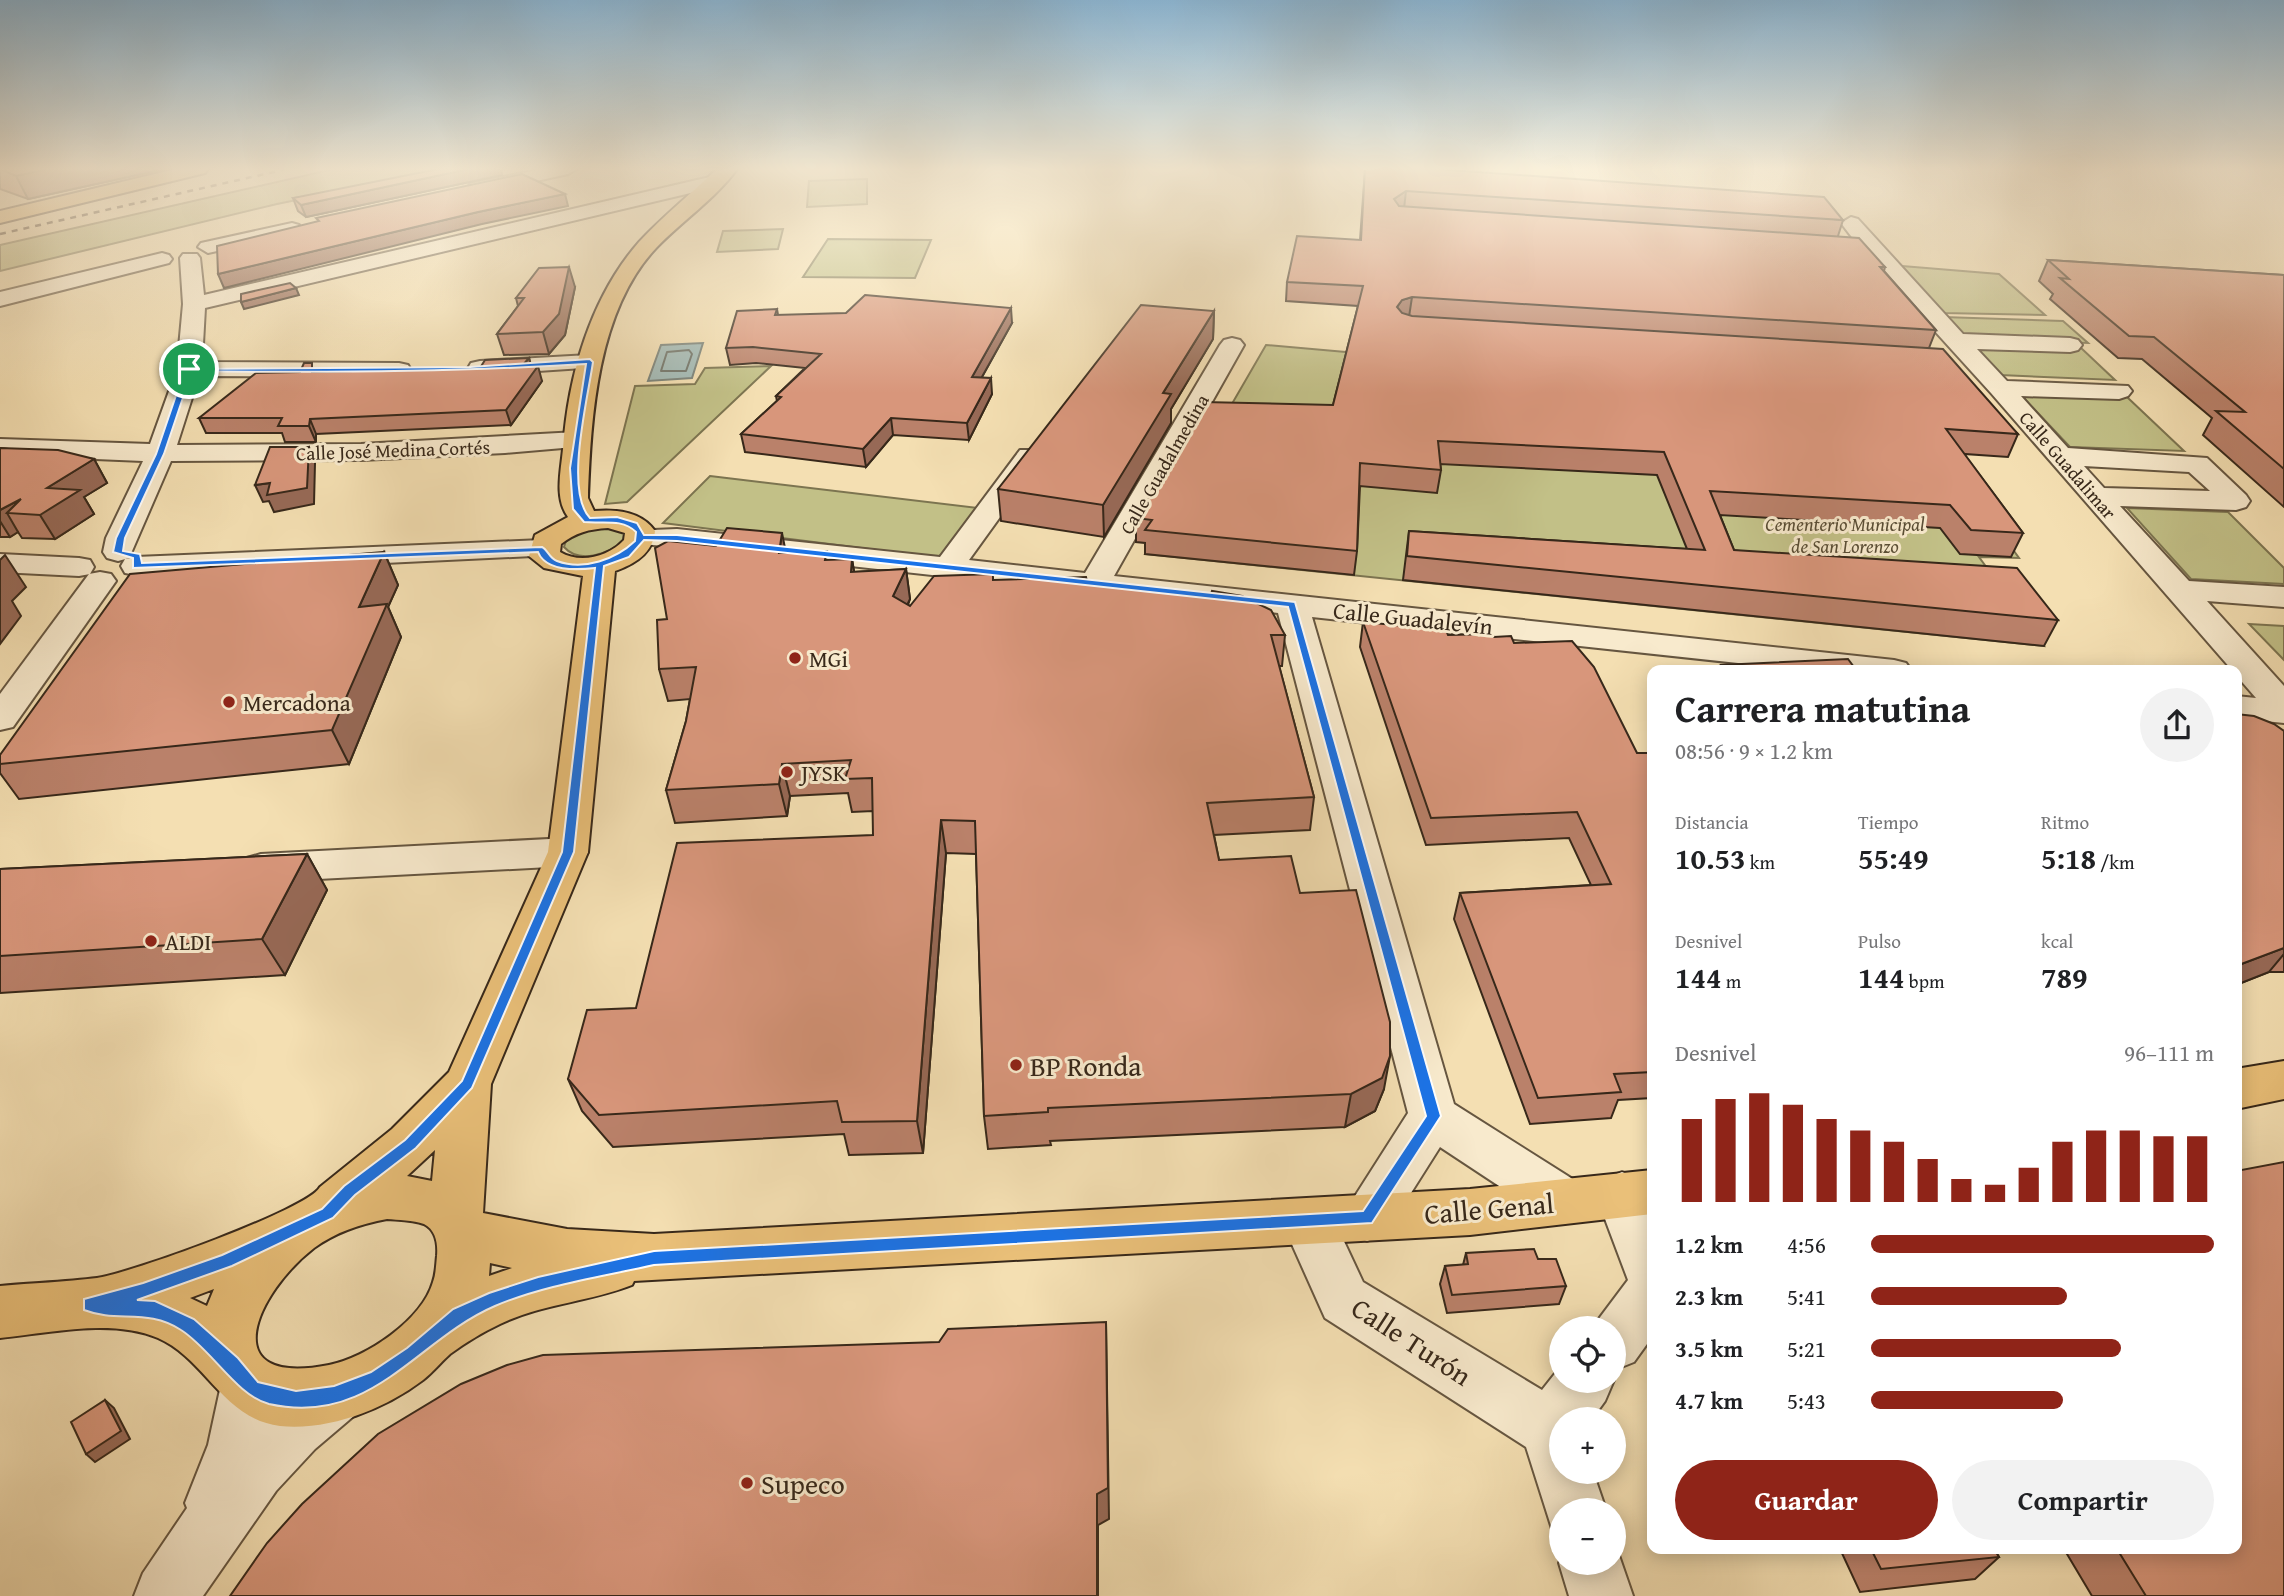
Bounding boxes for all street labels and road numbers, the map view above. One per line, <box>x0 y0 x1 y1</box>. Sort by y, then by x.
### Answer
street label: Calle Guadalmedina <box>1112 389 1216 539</box>
street label: Calle Guadalimar <box>2013 405 2123 526</box>
street label: Calle José Medina Cortés <box>295 433 491 467</box>
street label: Calle Guadalevín <box>1332 593 1494 643</box>
street label: Calle Genal <box>1422 1182 1556 1234</box>
street label: Calle Turón <box>1344 1287 1480 1395</box>

